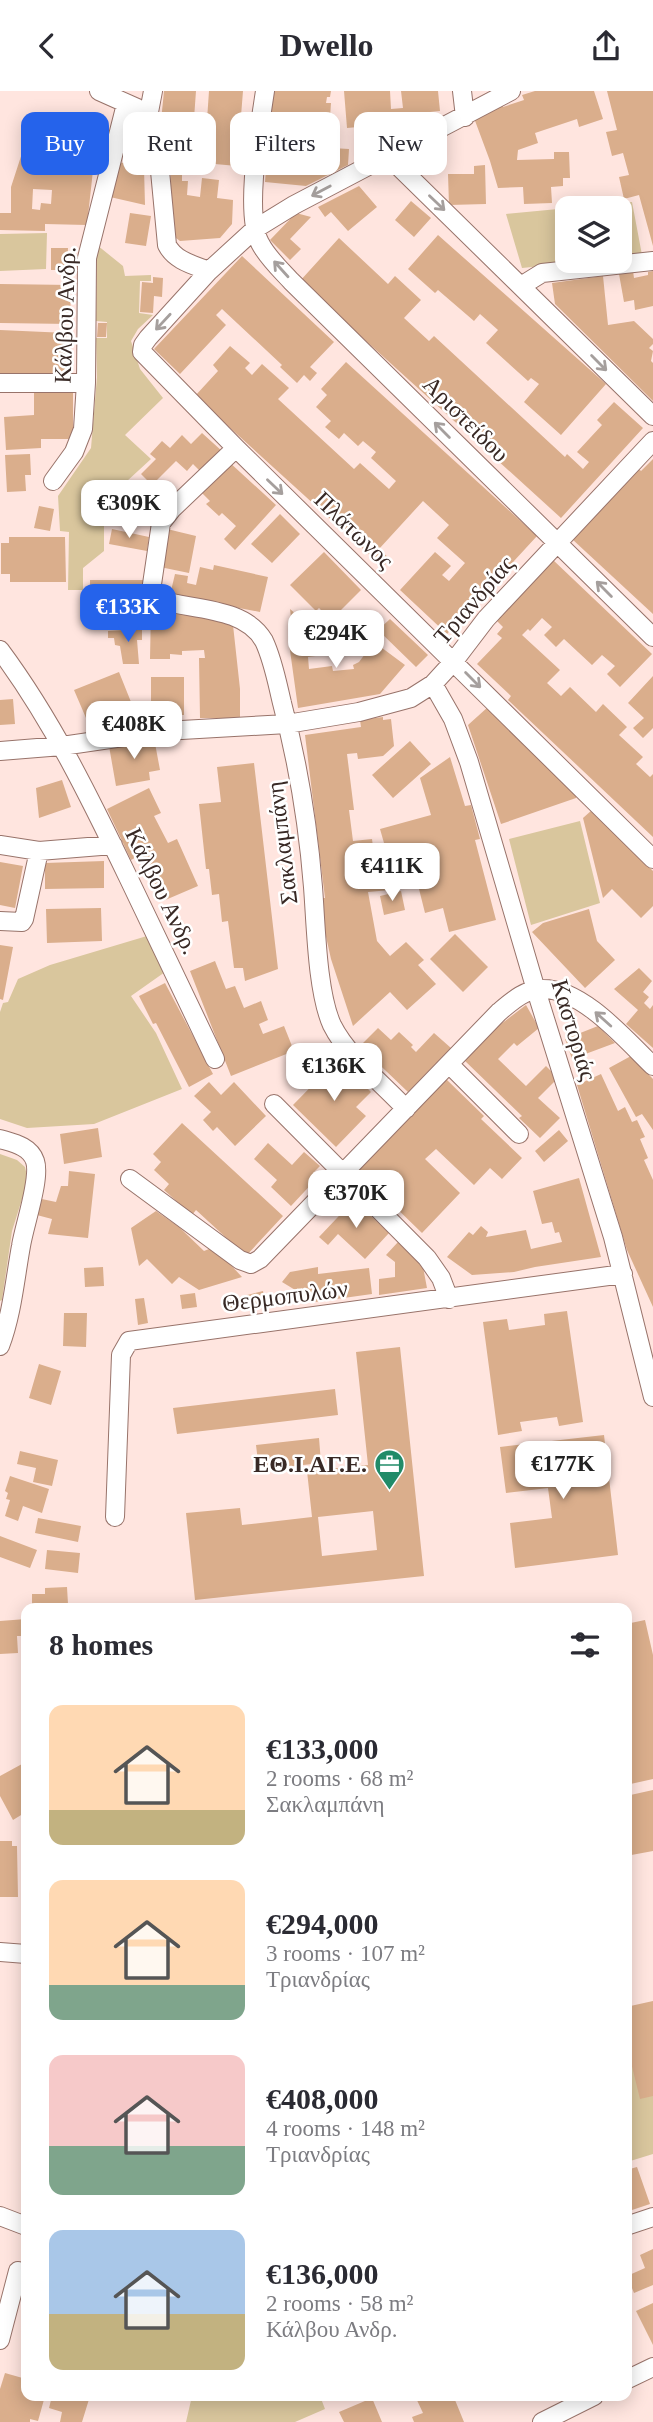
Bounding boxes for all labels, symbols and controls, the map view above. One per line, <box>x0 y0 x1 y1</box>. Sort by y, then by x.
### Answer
icon: back <box>28 27 66 65</box>
text: Dwello <box>279 27 374 63</box>
icon: share <box>587 27 625 65</box>
chip: Buy <box>21 112 109 175</box>
chip: Rent <box>123 112 216 175</box>
chip: Filters <box>230 112 340 175</box>
chip: New <box>354 112 447 175</box>
one-way arrow <box>311 185 331 199</box>
one-way arrow <box>428 195 445 212</box>
map controls <box>555 196 632 273</box>
button: layers <box>555 196 632 273</box>
street label: Κάλβου Ανδρ. <box>50 246 80 384</box>
one-way arrow <box>273 260 289 278</box>
one-way arrow <box>155 313 171 331</box>
one-way arrow <box>590 354 607 371</box>
street label: Αριστείδου <box>418 371 514 467</box>
one-way arrow <box>434 421 451 438</box>
one-way arrow <box>266 478 283 495</box>
pin: €309K <box>80 481 178 540</box>
street label: Πλάτωνος <box>309 486 399 574</box>
text: €309K <box>97 490 161 515</box>
street label: Τριανδρίας <box>429 550 520 649</box>
one-way arrow <box>596 581 613 598</box>
pin: €133K <box>79 585 177 644</box>
text: €133K <box>96 594 160 619</box>
pin: €294K <box>287 611 385 670</box>
text: €294K <box>304 620 368 645</box>
one-way arrow <box>464 672 481 689</box>
pin: €408K <box>85 701 183 761</box>
text: €408K <box>102 711 166 736</box>
street label: Σακλαμπάνη <box>262 780 302 906</box>
street label: Κάλβου Ανδρ. <box>120 824 204 958</box>
pin: €411K <box>343 843 441 903</box>
text: €411K <box>361 853 423 878</box>
street label: Καστοριάς <box>546 976 602 1084</box>
one-way arrow <box>594 1011 612 1027</box>
pin: €136K <box>285 1044 383 1103</box>
text: €136K <box>302 1053 366 1078</box>
pin: €370K <box>307 1171 405 1230</box>
text: €370K <box>324 1180 388 1205</box>
street label: Θερμοπυλών <box>221 1275 350 1317</box>
pin: €177K <box>514 1441 612 1501</box>
office icon: ΕΘ.Ι.ΑΓ.Ε. <box>373 1447 407 1491</box>
place label: ΕΘ.Ι.ΑΓ.Ε. <box>253 1451 367 1477</box>
text: €177K <box>531 1451 595 1476</box>
icon: filters <box>566 1626 604 1664</box>
text: 8 homes <box>49 1628 153 1661</box>
text: €133,000 <box>266 1732 379 1765</box>
icon: home <box>105 1733 189 1817</box>
text: 2 rooms · 68 m² <box>266 1766 413 1791</box>
text: Σακλαμπάνη <box>266 1792 385 1817</box>
text: €294,000 <box>266 1907 379 1940</box>
icon: home <box>105 1908 189 1992</box>
text: 3 rooms · 107 m² <box>266 1941 425 1966</box>
text: Τριανδρίας <box>266 1967 370 1992</box>
text: €408,000 <box>266 2082 379 2115</box>
icon: home <box>105 2083 189 2167</box>
text: 4 rooms · 148 m² <box>266 2116 425 2141</box>
text: Τριανδρίας <box>266 2142 370 2167</box>
text: €136,000 <box>266 2257 379 2290</box>
icon: home <box>105 2258 189 2342</box>
text: 2 rooms · 58 m² <box>266 2291 413 2316</box>
text: Κάλβου Ανδρ. <box>266 2317 397 2342</box>

